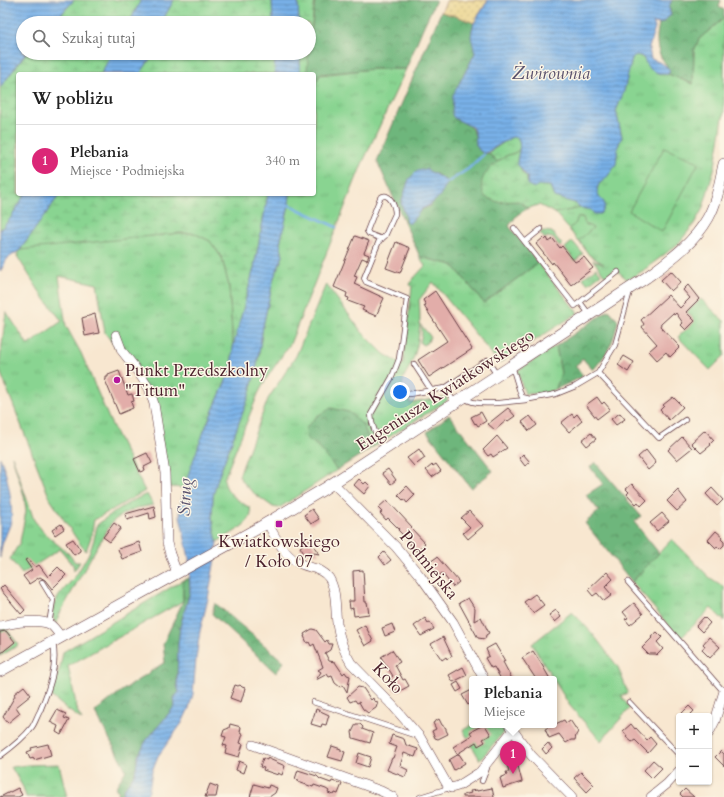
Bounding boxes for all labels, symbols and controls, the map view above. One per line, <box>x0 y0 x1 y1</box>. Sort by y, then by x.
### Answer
search box <box>16 16 316 60</box>
icon: search <box>30 27 52 49</box>
text: Szukaj tutaj <box>62 28 136 48</box>
water label: Żwirownia <box>512 61 590 86</box>
text: W pobliżu <box>32 87 113 110</box>
text: Plebania <box>70 142 129 162</box>
text: 1 <box>42 152 48 170</box>
text: 340 m <box>266 152 300 170</box>
text: Miejsce · Podmiejska <box>70 162 185 180</box>
street label: Eugeniusza Kwiatkowskiego <box>352 324 538 456</box>
place label: Punkt Przedszkolny "Titum" <box>125 359 268 402</box>
marker: Punkt Przedszkolny "Titum" <box>112 375 122 385</box>
your location <box>390 382 410 402</box>
water label: Strug <box>172 477 198 517</box>
marker: Kwiatkowskiego / Koło 07 <box>274 519 284 529</box>
street label: Podmiejska <box>394 526 464 605</box>
place label: Kwiatkowskiego / Koło 07 <box>218 530 340 573</box>
street label: Koło <box>367 657 409 699</box>
popup <box>469 676 557 728</box>
text: Plebania <box>484 683 542 703</box>
text: Miejsce <box>484 703 525 721</box>
map controls <box>676 713 712 785</box>
button: + <box>676 713 712 749</box>
pin: 1 <box>500 741 526 774</box>
button: − <box>676 749 712 785</box>

